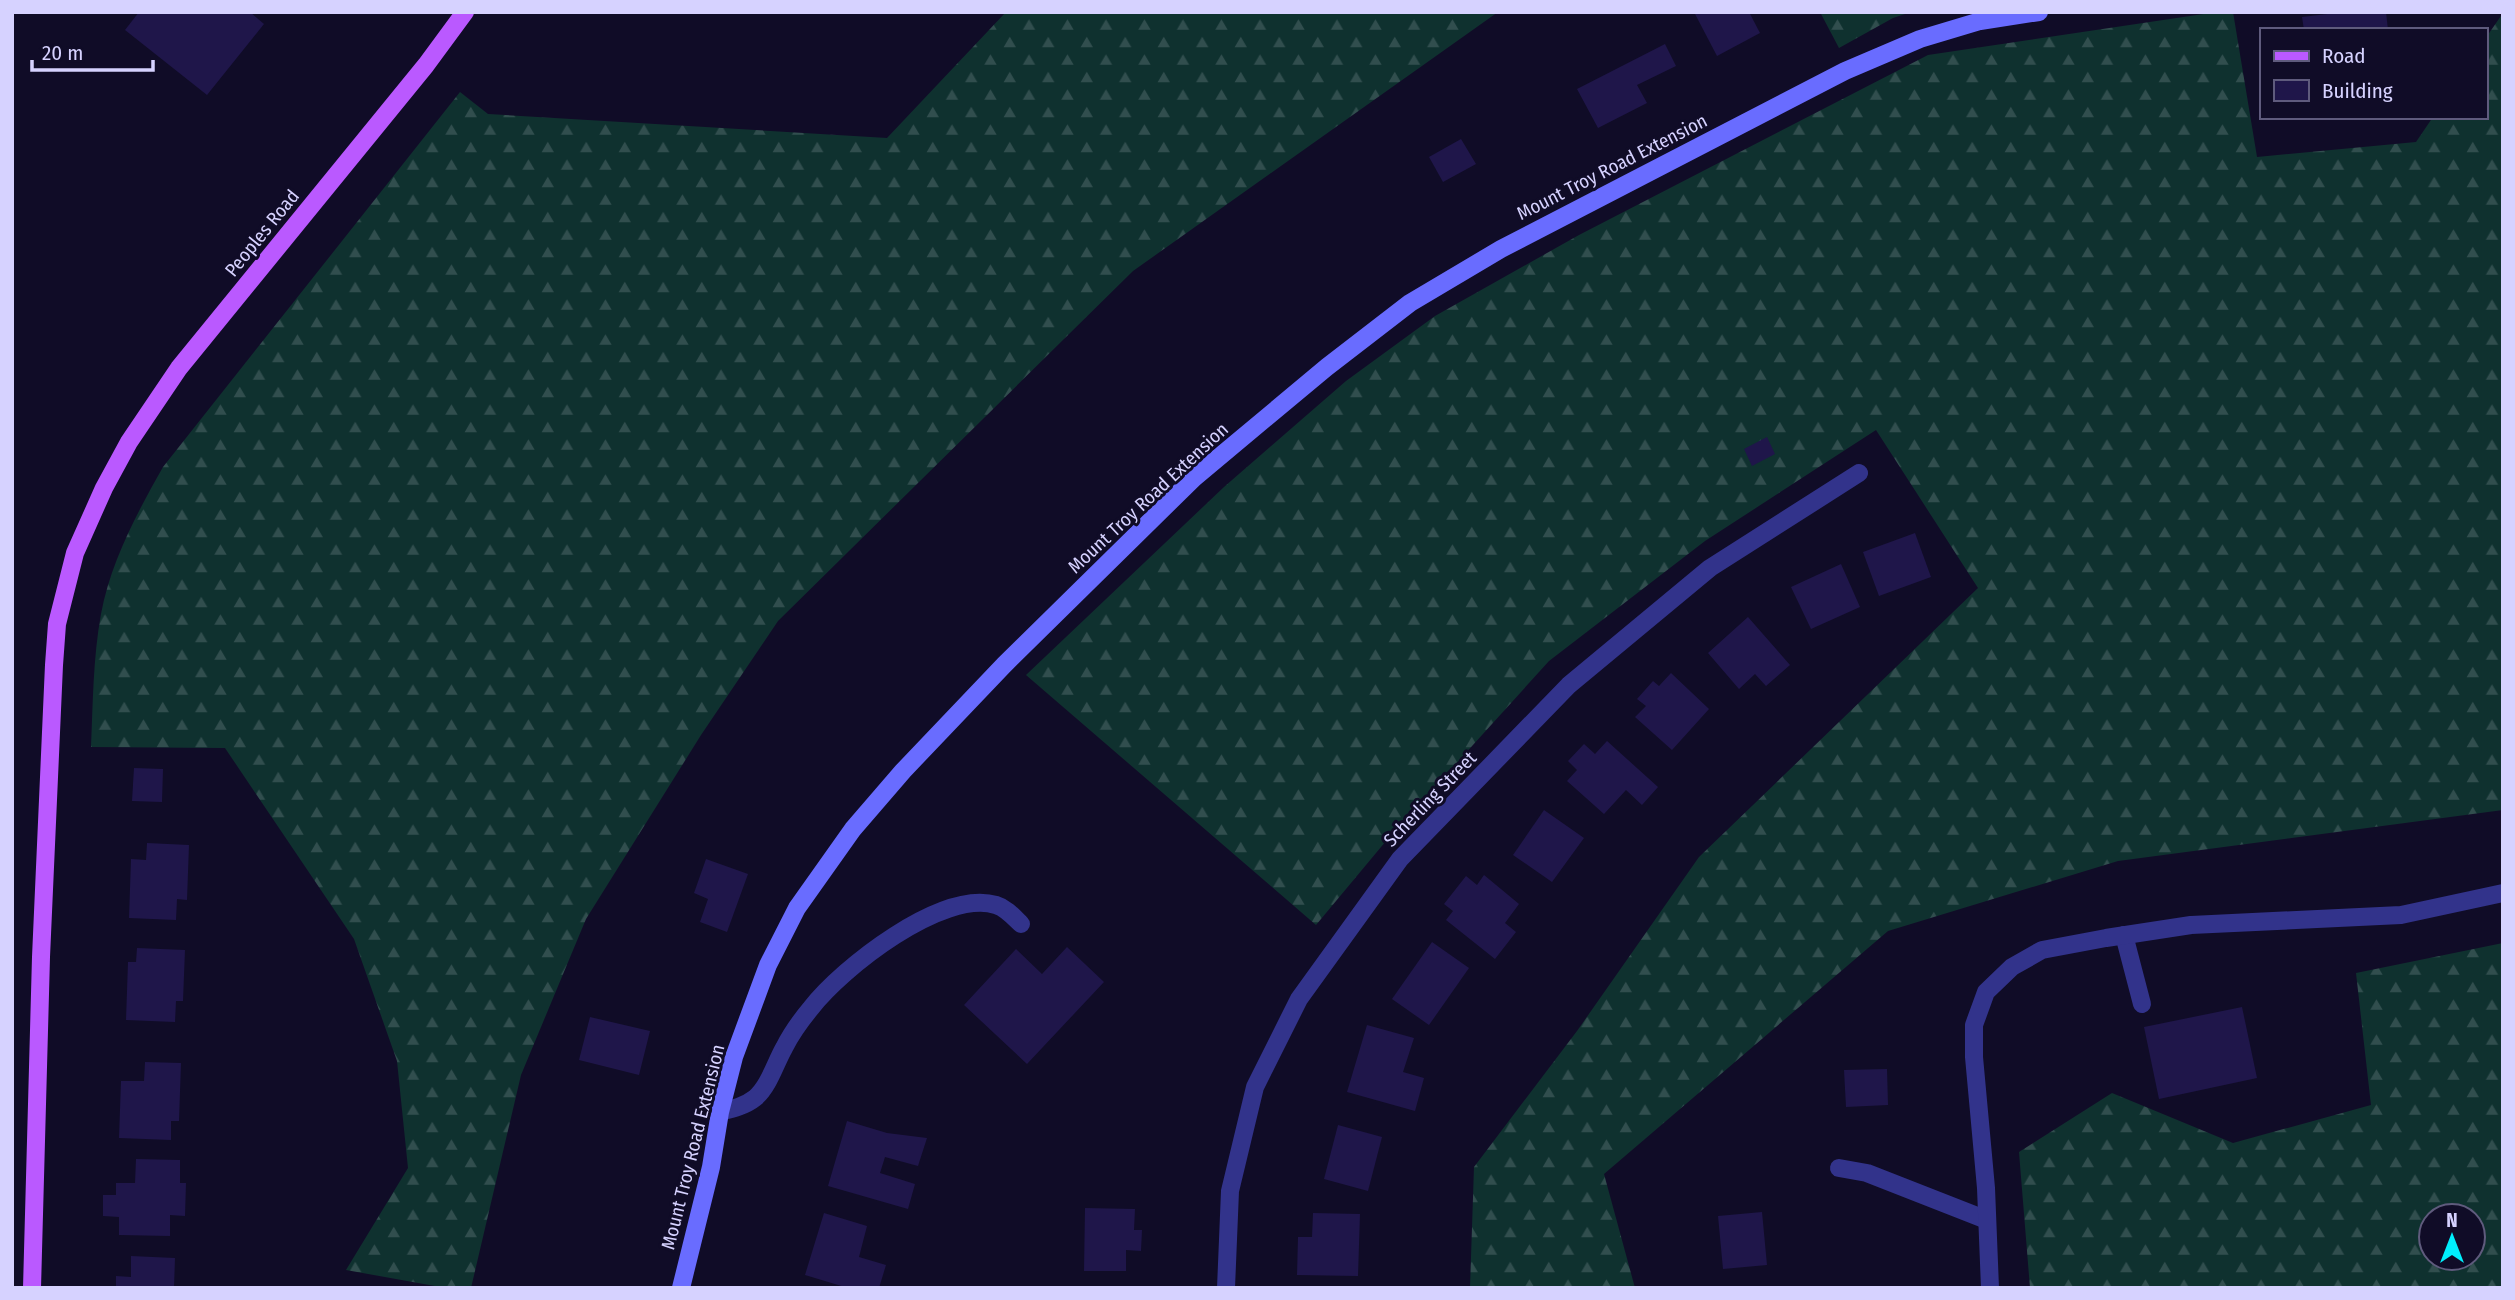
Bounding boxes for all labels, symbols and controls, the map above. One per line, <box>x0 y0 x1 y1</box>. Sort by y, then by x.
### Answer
scale bar <box>32 28 152 72</box>
legend <box>2260 28 2487 119</box>
text: 20 m <box>42 40 83 66</box>
text: Road <box>2322 43 2366 69</box>
text: Building <box>2322 78 2393 104</box>
street label: Mount Troy Road Extension <box>1513 109 1711 225</box>
street label: Peoples Road <box>220 185 304 281</box>
street label: Mount Troy Road Extension <box>1063 418 1233 578</box>
street label: Scherling Street <box>1379 746 1482 851</box>
street label: Mount Troy Road Extension <box>656 1042 730 1252</box>
north arrow <box>2417 1202 2487 1272</box>
text: N <box>2446 1209 2458 1232</box>

